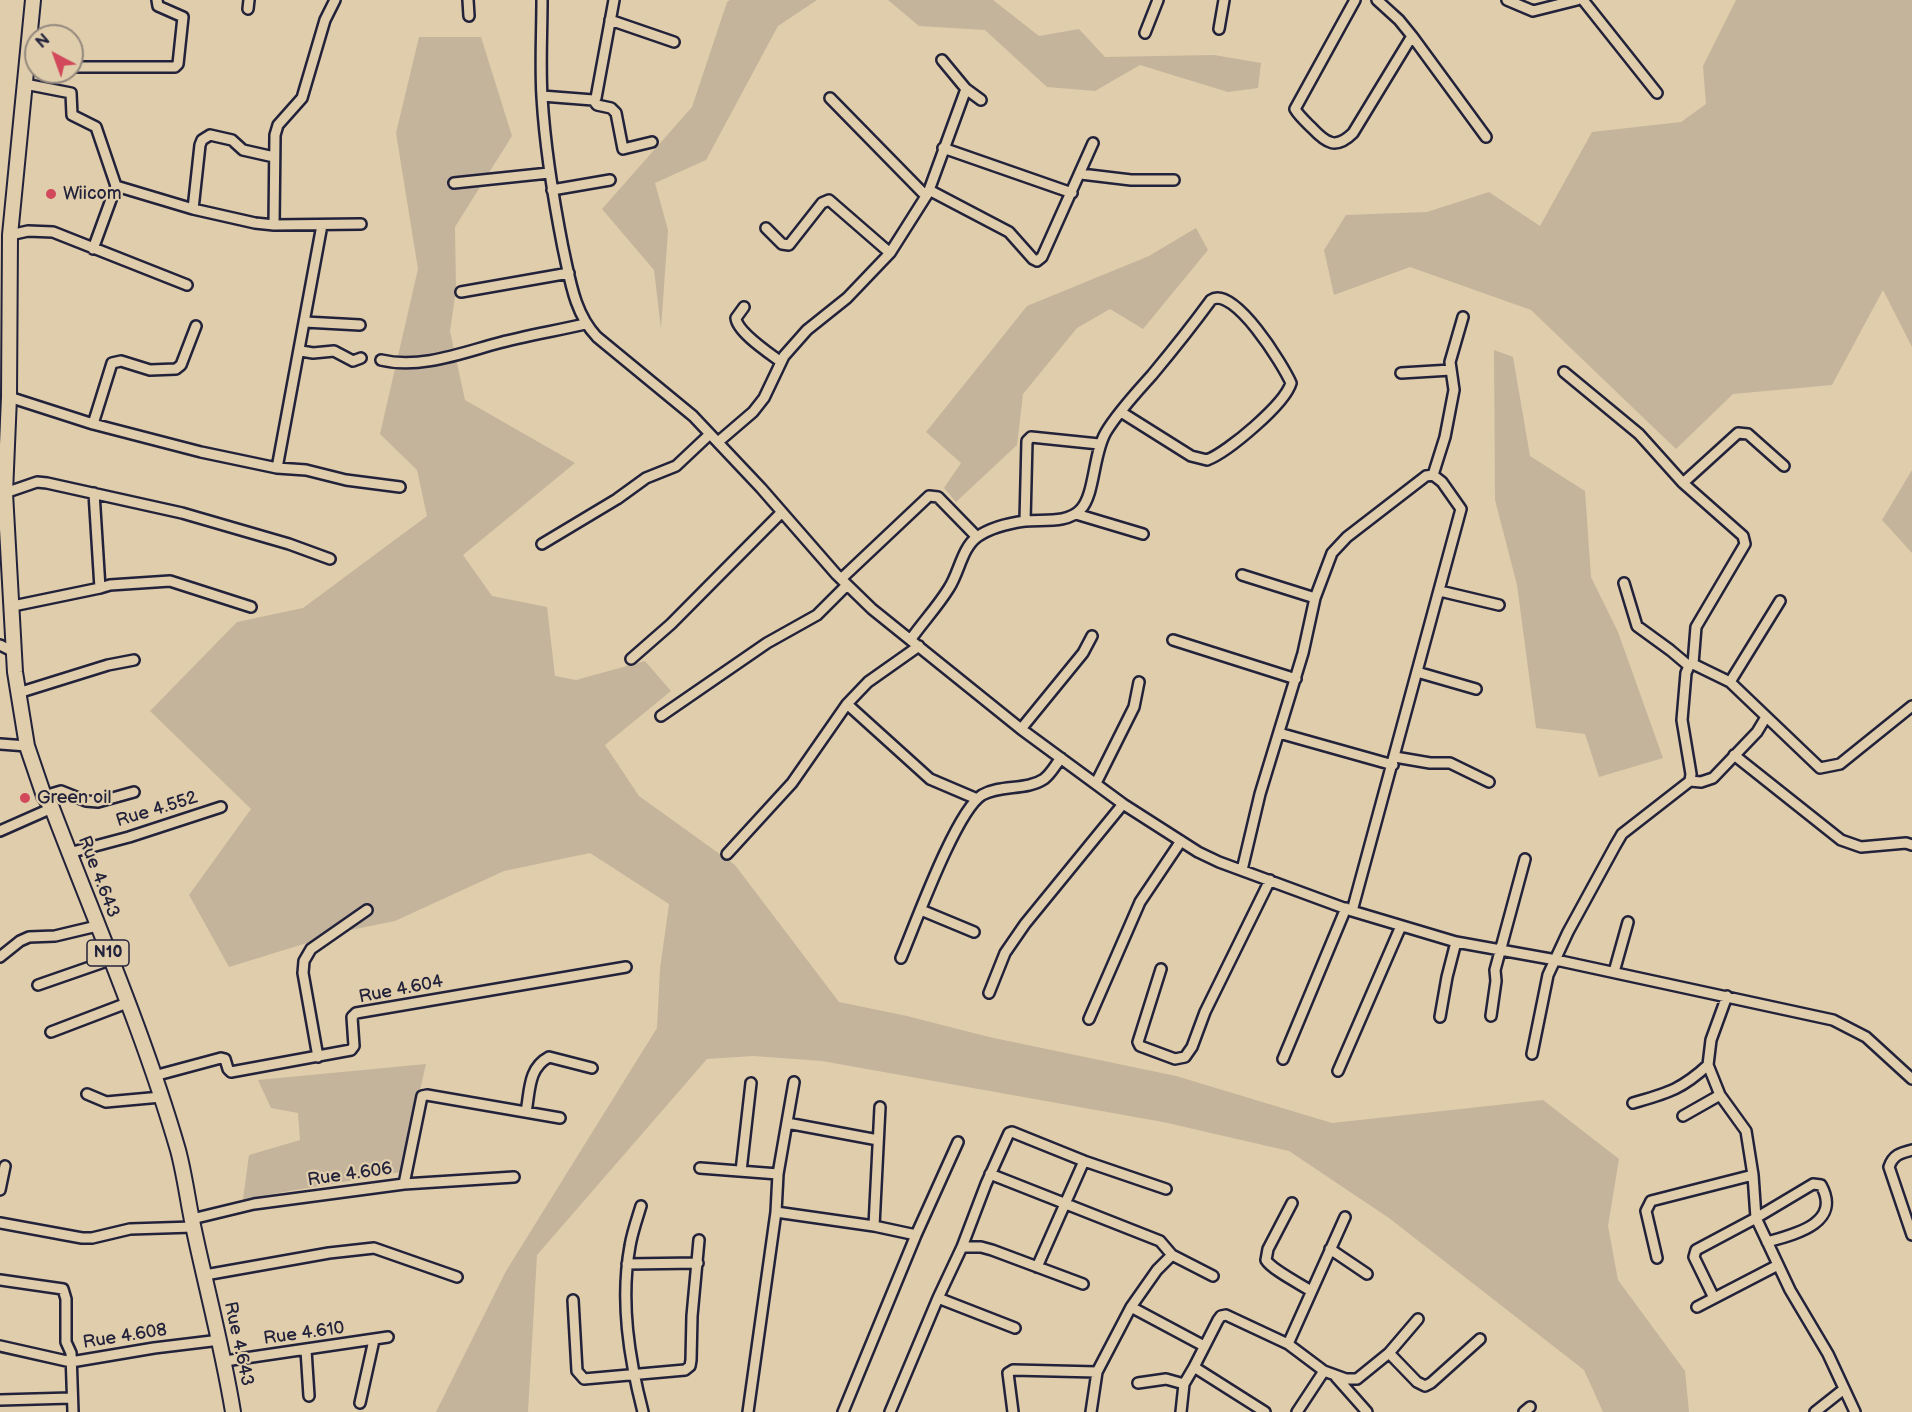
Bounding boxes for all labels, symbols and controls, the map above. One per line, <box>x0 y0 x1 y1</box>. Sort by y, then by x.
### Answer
north arrow <box>24 24 84 84</box>
text: N <box>32 30 54 53</box>
place label: Wiicom <box>63 183 122 205</box>
marker: Wiicom <box>44 187 58 201</box>
place label: Green oil <box>37 787 111 809</box>
street label: Rue 4.552 <box>114 787 200 833</box>
marker: Green oil <box>18 791 32 805</box>
street label: Rue 4.643 <box>73 833 123 921</box>
road number: N10 <box>87 940 129 966</box>
street label: Rue 4.604 <box>357 971 445 1009</box>
street label: Rue 4.606 <box>306 1158 394 1192</box>
street label: Rue 4.643 <box>219 1300 257 1388</box>
street label: Rue 4.610 <box>262 1318 346 1350</box>
street label: Rue 4.608 <box>81 1320 169 1354</box>

